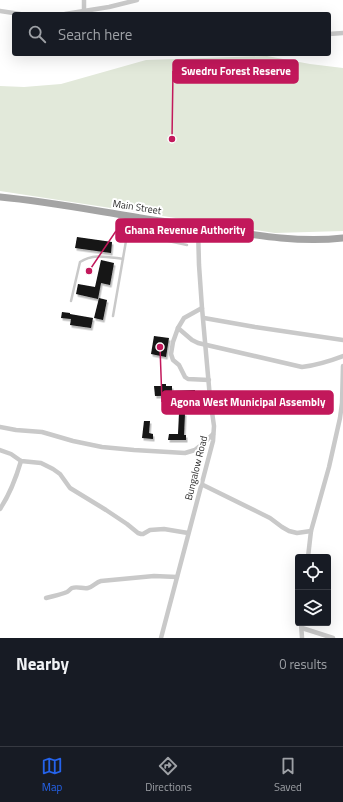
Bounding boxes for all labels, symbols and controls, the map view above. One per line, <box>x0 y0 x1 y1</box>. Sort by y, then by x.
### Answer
search box <box>12 12 331 56</box>
icon: search <box>26 23 48 45</box>
text: Search here <box>58 23 132 46</box>
callout: Swedru Forest Reserve <box>173 60 298 83</box>
text: Swedru Forest Reserve <box>181 63 291 79</box>
street label: Main Street <box>112 196 163 218</box>
callout: Ghana Revenue Authority <box>116 219 253 242</box>
text: Ghana Revenue Authority <box>124 222 246 238</box>
callout: Agona West Municipal Assembly <box>162 391 333 414</box>
text: Agona West Municipal Assembly <box>170 394 326 410</box>
street label: Bungalow Road <box>181 434 211 502</box>
map controls <box>295 554 331 626</box>
button: locate <box>295 554 331 590</box>
button: layers <box>295 590 331 626</box>
text: Nearby <box>16 651 69 677</box>
text: 0 results <box>279 654 327 674</box>
tab: Map <box>41 755 63 795</box>
tab: Directions <box>145 755 192 795</box>
tab: Saved <box>274 755 302 795</box>

